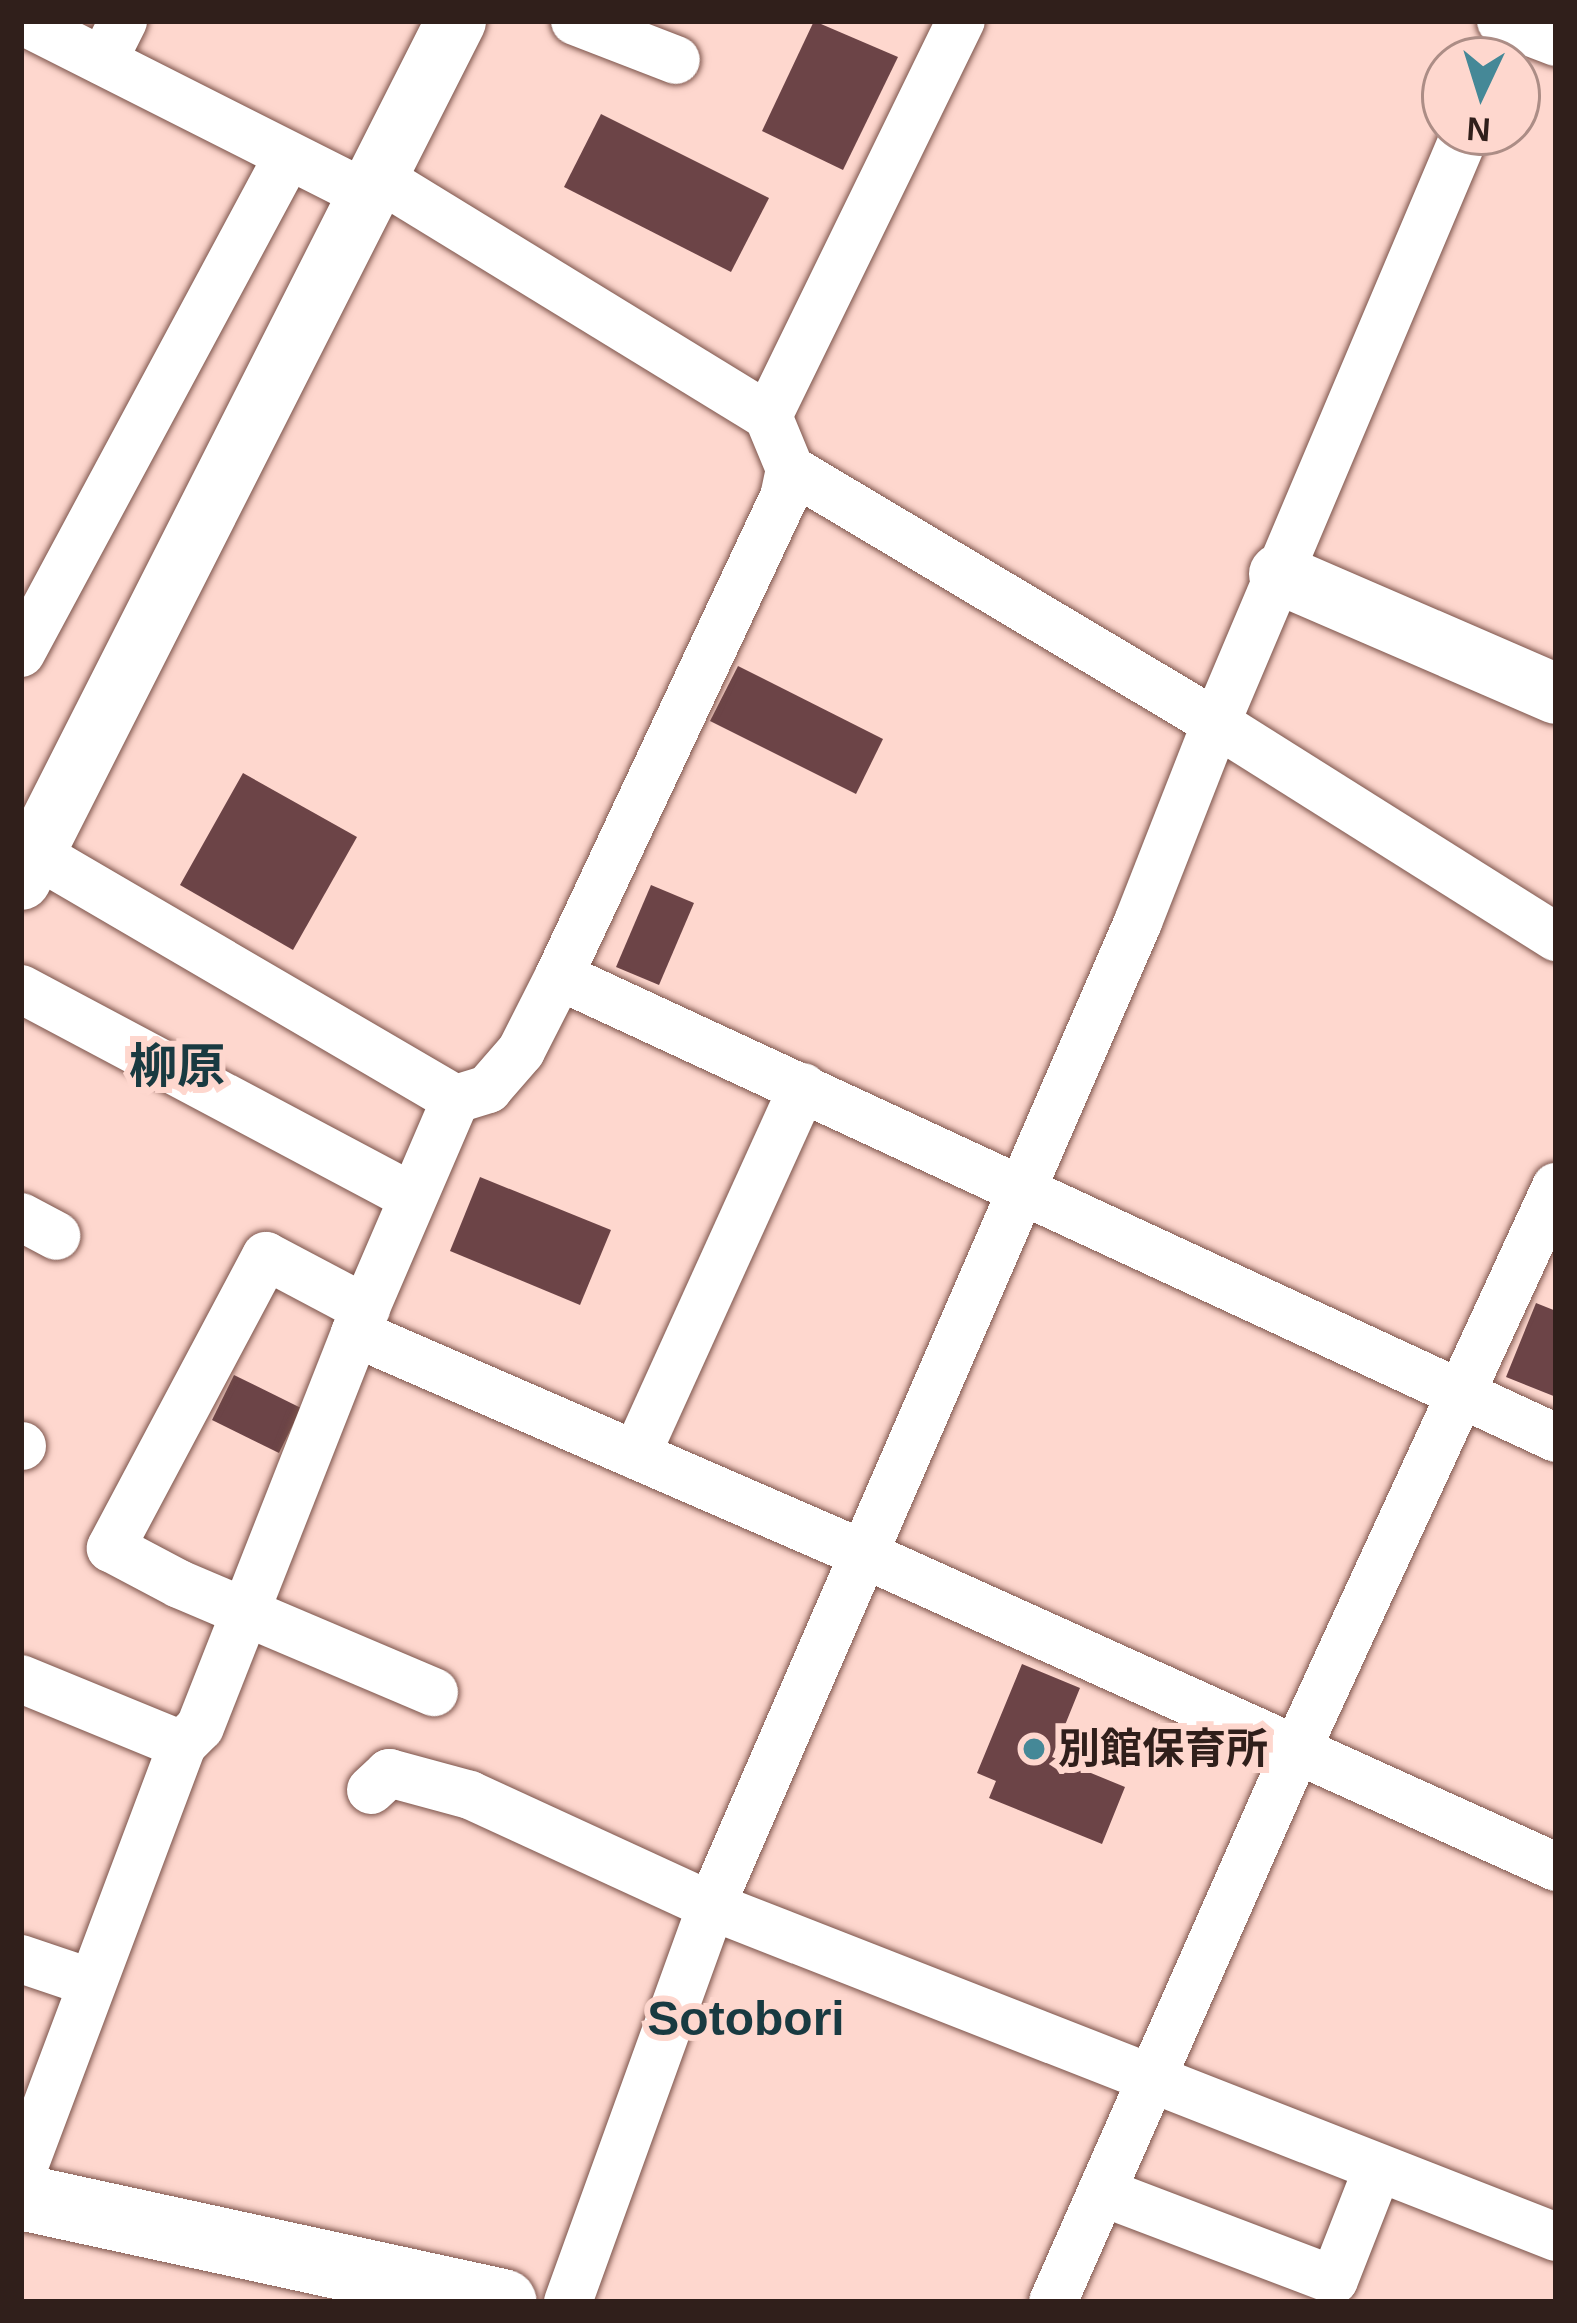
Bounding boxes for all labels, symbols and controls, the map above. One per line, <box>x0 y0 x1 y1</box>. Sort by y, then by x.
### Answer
north arrow <box>1421 36 1541 156</box>
text: N <box>1465 110 1492 149</box>
district label: 柳原 <box>129 1038 225 1096</box>
place label: 別館保育所 <box>1058 1724 1268 1774</box>
marker: 別館保育所 <box>1021 1736 1047 1762</box>
district label: Sotobori <box>647 1990 845 2048</box>

